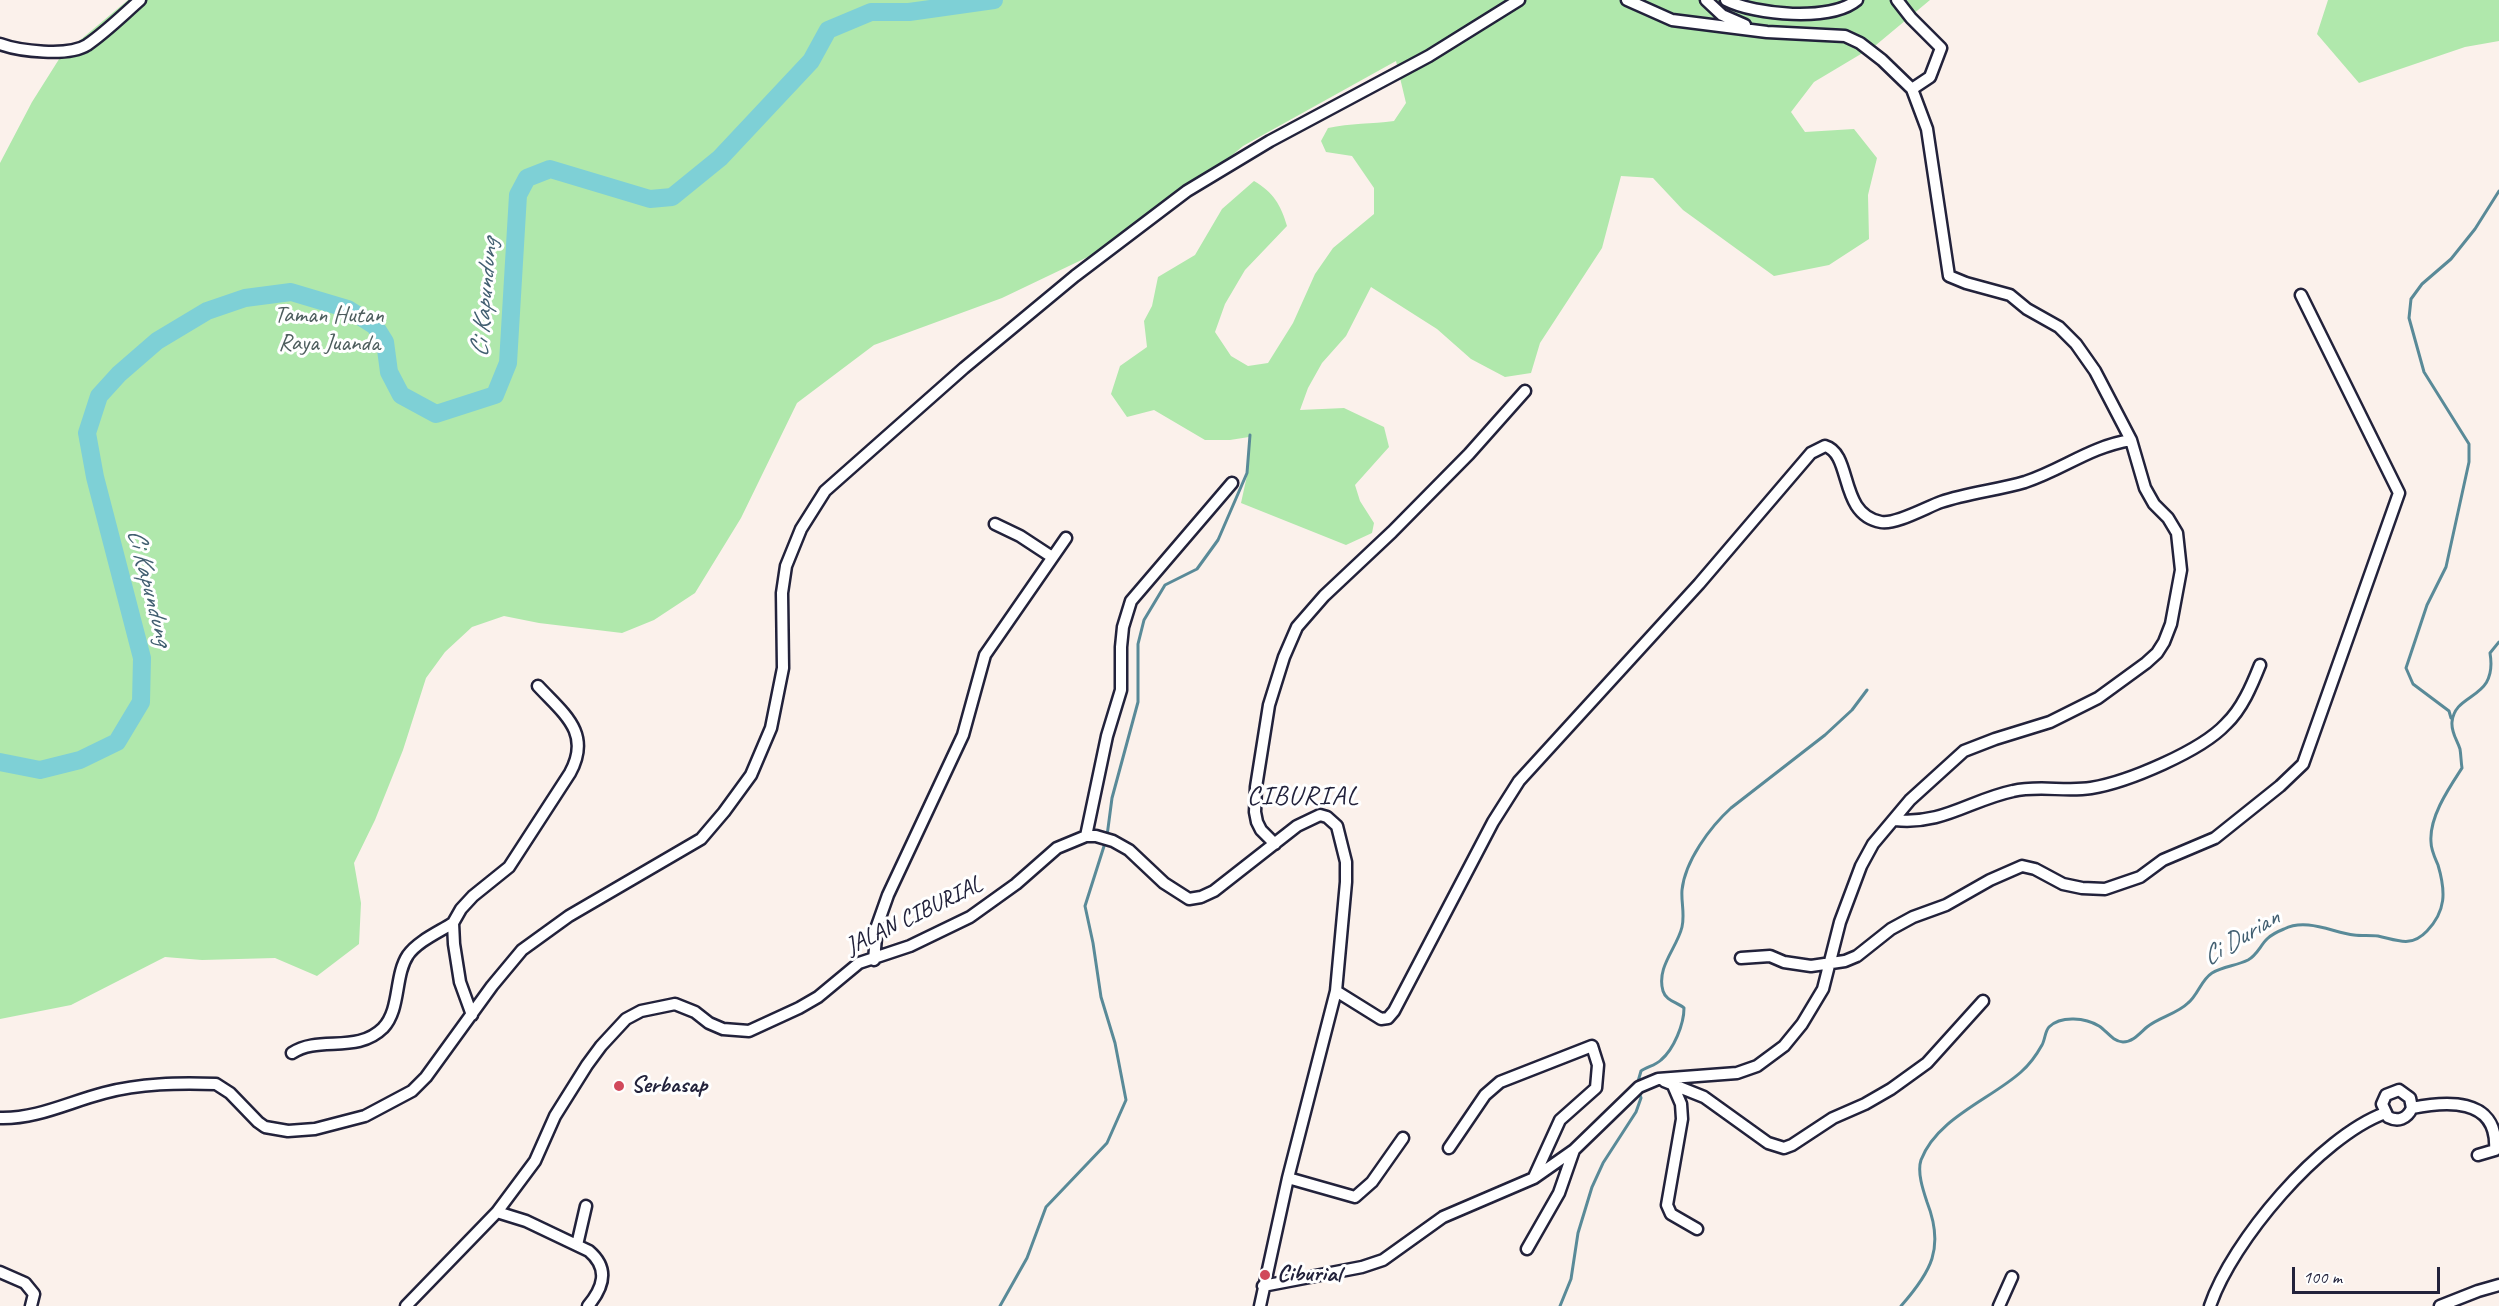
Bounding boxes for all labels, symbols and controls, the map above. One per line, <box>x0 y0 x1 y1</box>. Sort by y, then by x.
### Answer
water label: Ci Kapundung <box>464 238 506 358</box>
park label: Taman Hutan Raya Juanda <box>274 302 384 358</box>
water label: Ci Kapundung <box>120 526 178 648</box>
district label: CIBURIAL <box>1247 781 1359 813</box>
street label: JALAN CIBURIAL <box>841 871 987 961</box>
water label: Ci Durian <box>2197 903 2285 973</box>
place label: Serbasap <box>631 1072 707 1100</box>
marker: Serbasap <box>612 1079 626 1093</box>
scale bar <box>2295 1255 2444 1293</box>
place label: Ciburial <box>1277 1261 1341 1289</box>
text: 100 m <box>2303 1266 2342 1288</box>
marker: Ciburial <box>1258 1268 1272 1282</box>

